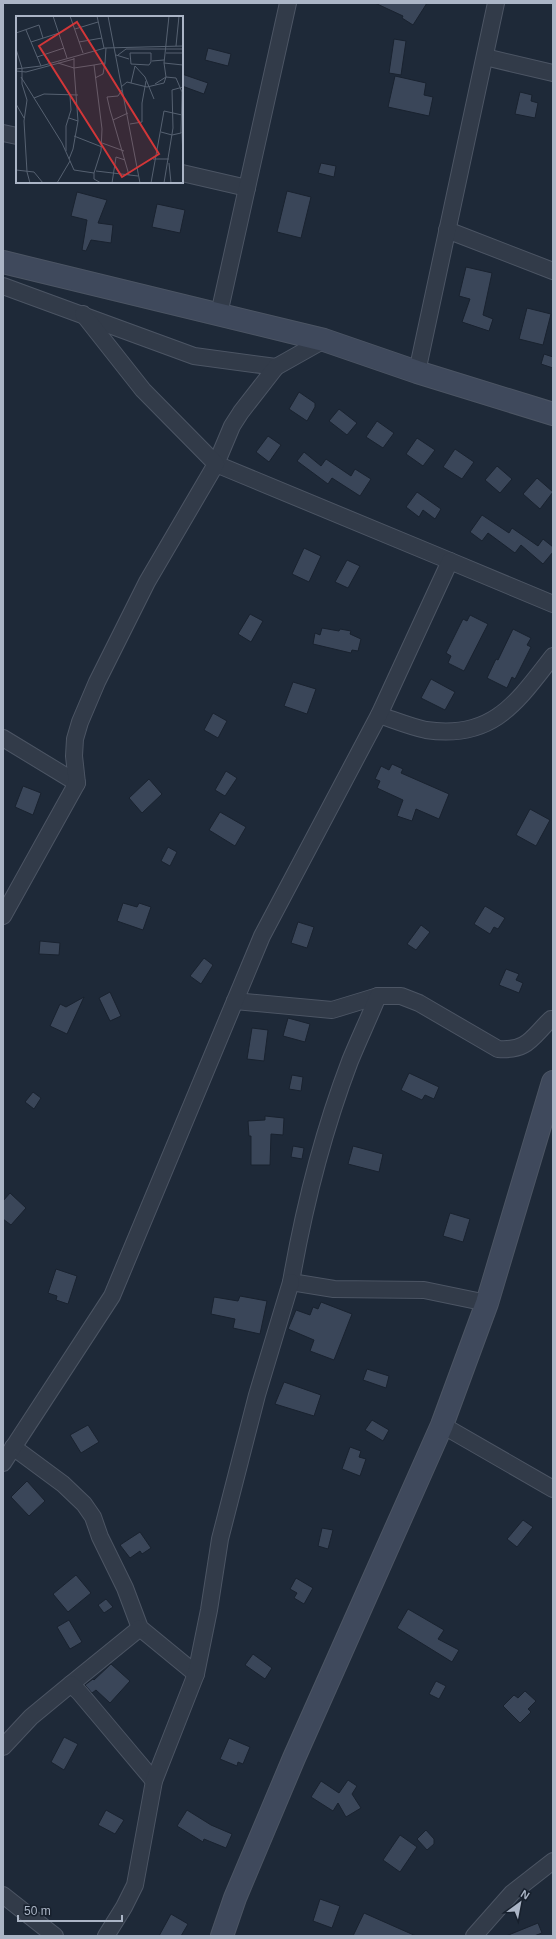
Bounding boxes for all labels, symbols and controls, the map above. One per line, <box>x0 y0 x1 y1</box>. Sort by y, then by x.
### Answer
inset map <box>16 16 183 183</box>
north arrow <box>500 1883 540 1923</box>
text: N <box>519 1887 532 1902</box>
scale bar <box>18 1897 122 1923</box>
text: 50 m <box>24 1904 51 1918</box>

